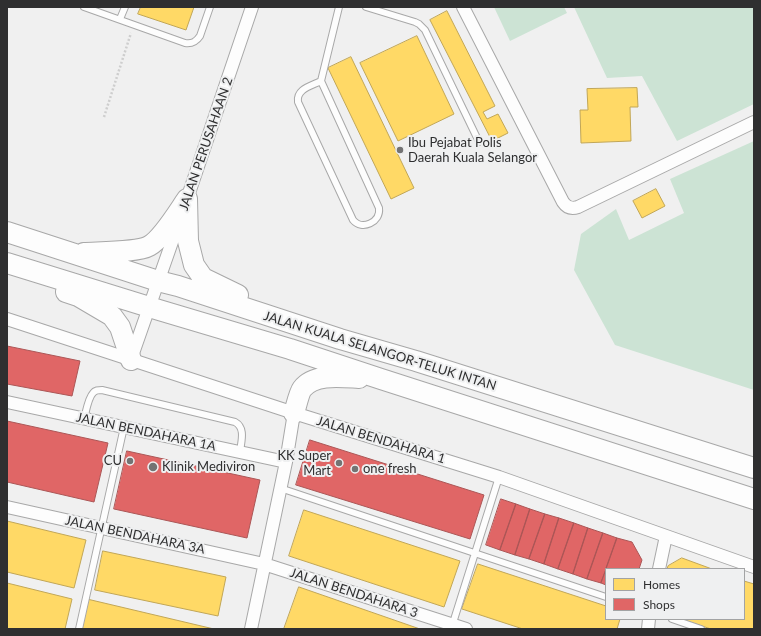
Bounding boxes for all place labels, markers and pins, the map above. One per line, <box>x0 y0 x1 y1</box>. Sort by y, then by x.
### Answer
place label: Ibu Pejabat Polis Daerah Kuala Selangor <box>408 135 537 166</box>
marker: Ibu Pejabat Polis Daerah Kuala Selangor <box>395 145 405 155</box>
place label: KK Super Mart <box>277 448 331 479</box>
place label: CU <box>104 453 122 469</box>
marker: CU <box>125 456 135 466</box>
marker: KK Super Mart <box>334 458 344 468</box>
place label: Klinik Mediviron <box>162 459 255 475</box>
marker: Klinik Mediviron <box>147 461 159 473</box>
place label: one fresh <box>363 461 417 477</box>
marker: one fresh <box>350 464 360 474</box>

